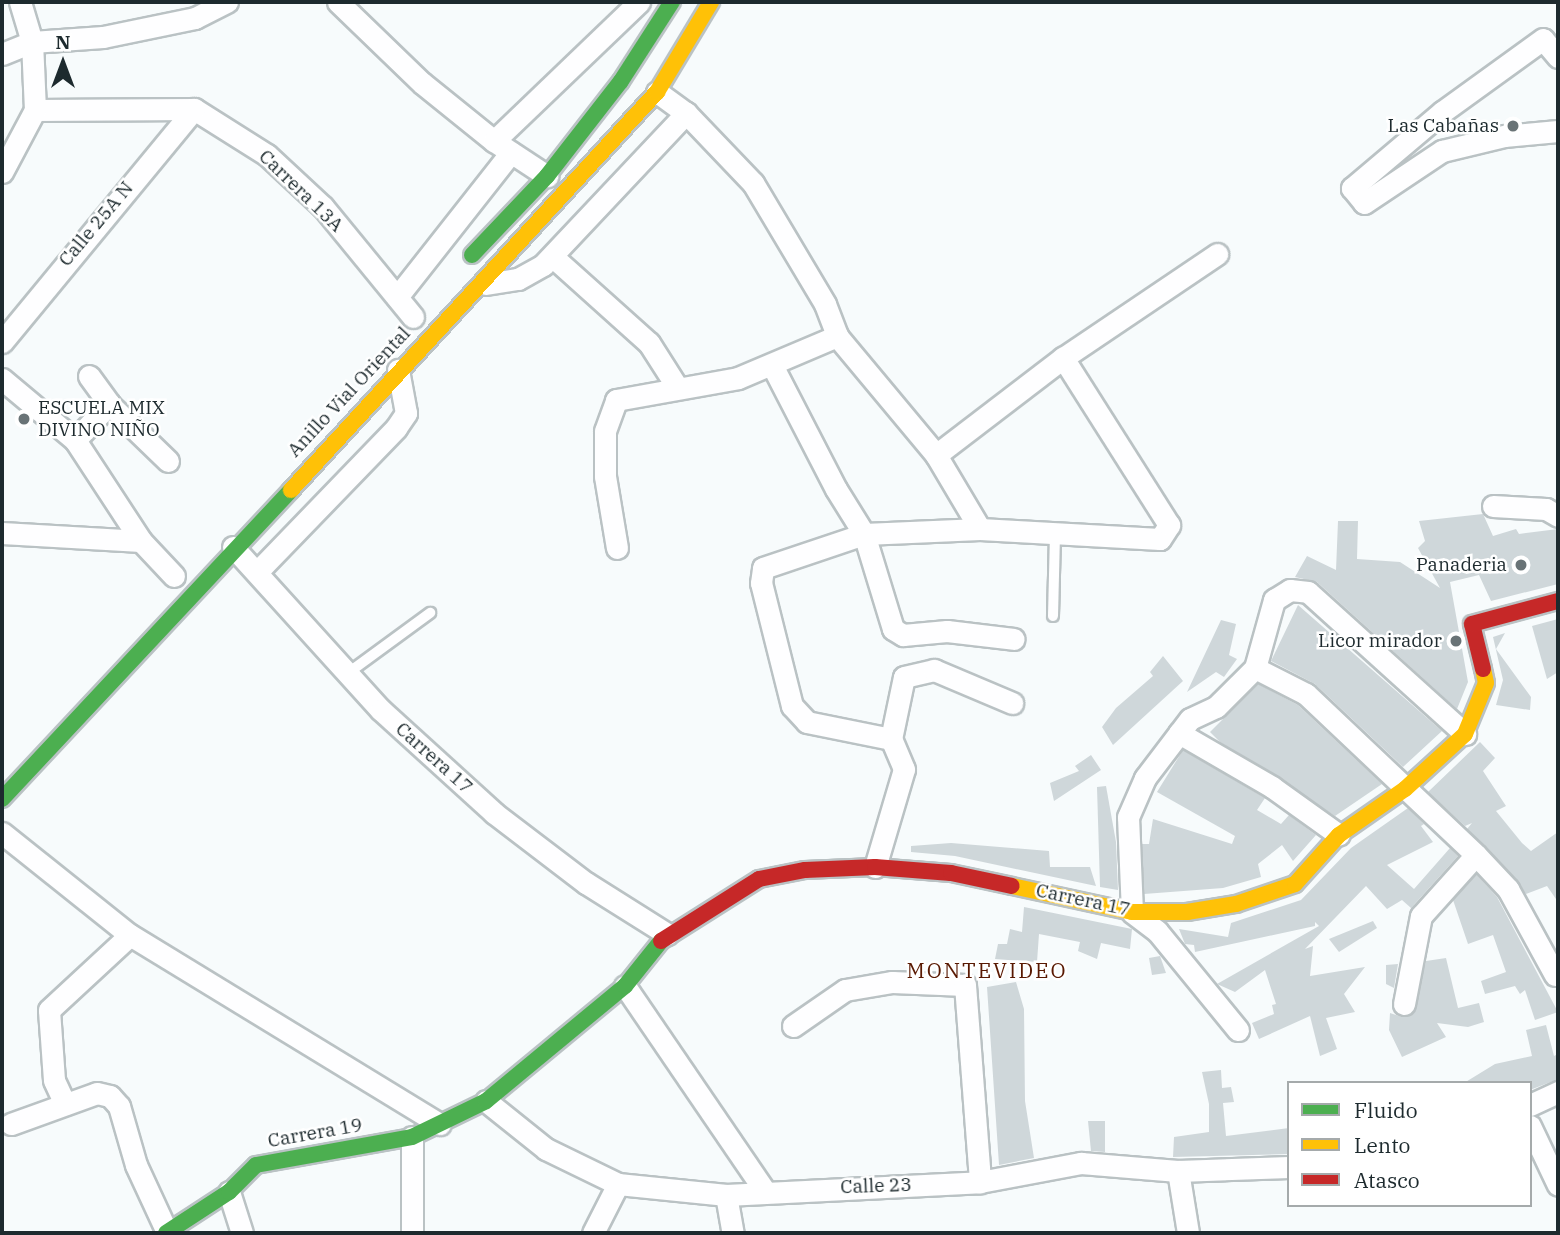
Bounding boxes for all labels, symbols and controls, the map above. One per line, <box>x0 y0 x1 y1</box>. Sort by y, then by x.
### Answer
north arrow <box>28 28 98 98</box>
text: N <box>55 30 71 54</box>
place label: Las Cabañas <box>1388 115 1499 137</box>
marker: Las Cabañas <box>1505 118 1521 134</box>
street label: Carrera 13A <box>254 145 348 237</box>
street label: Calle 25A N <box>54 177 138 271</box>
street label: Anillo Vial Oriental <box>283 322 415 462</box>
place label: ESCUELA MIX DIVINO NIÑO <box>38 397 165 441</box>
marker: ESCUELA MIX DIVINO NIÑO <box>16 411 32 427</box>
place label: Panaderia <box>1416 554 1507 576</box>
marker: Panaderia <box>1513 557 1529 573</box>
place label: Licor mirador <box>1318 630 1442 652</box>
marker: Licor mirador <box>1448 633 1464 649</box>
street label: Carrera 17 <box>391 718 477 798</box>
street label: Carrera 17 <box>1034 879 1132 921</box>
district label: MONTEVIDEO <box>908 957 1066 983</box>
legend <box>1287 1081 1532 1207</box>
text: Fluido <box>1354 1096 1418 1124</box>
street label: Carrera 19 <box>266 1113 364 1153</box>
text: Lento <box>1354 1131 1410 1159</box>
text: Atasco <box>1354 1166 1420 1194</box>
street label: Calle 23 <box>840 1173 912 1199</box>

